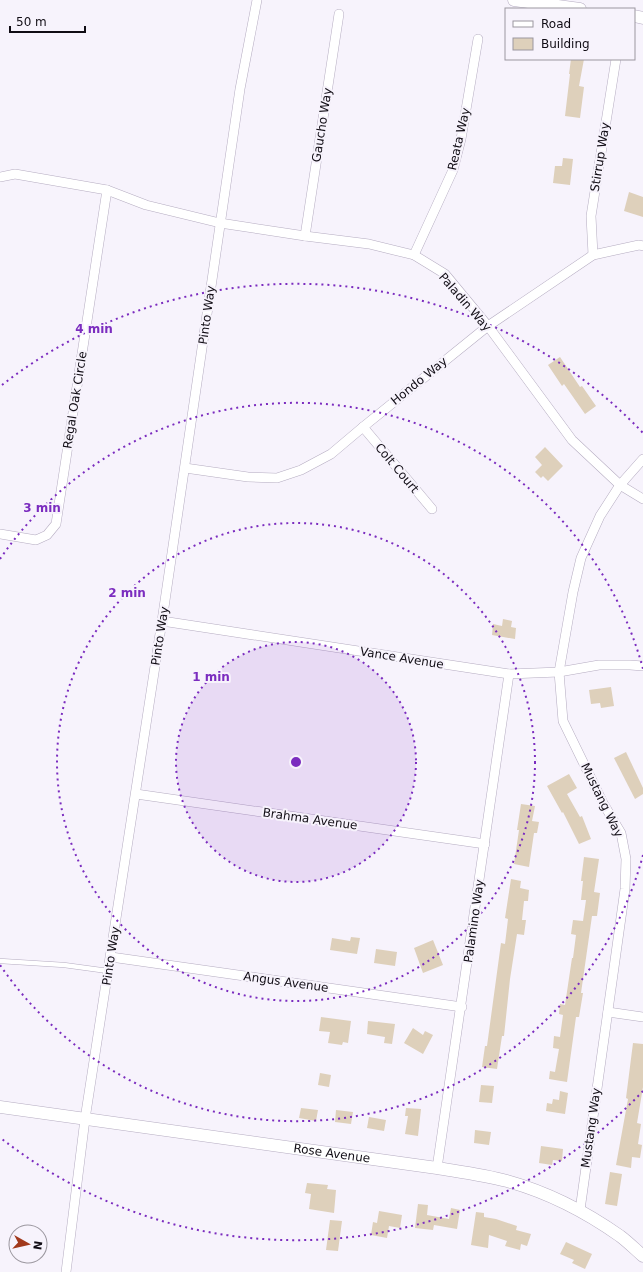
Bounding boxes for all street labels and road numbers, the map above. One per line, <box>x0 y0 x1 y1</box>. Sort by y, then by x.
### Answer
street label: Gaucho Way <box>309 87 335 163</box>
street label: Reata Way <box>445 106 473 172</box>
street label: Stirrup Way <box>588 121 612 193</box>
street label: Paladin Way <box>436 270 494 334</box>
street label: Pinto Way <box>196 285 218 345</box>
street label: Regal Oak Circle <box>60 350 90 450</box>
street label: Hondo Way <box>388 354 450 408</box>
street label: Colt Court <box>372 440 422 496</box>
street label: Pinto Way <box>148 606 172 666</box>
street label: Vance Avenue <box>359 644 445 672</box>
street label: Mustang Way <box>578 761 626 839</box>
street label: Brahma Avenue <box>262 805 358 833</box>
street label: Palamino Way <box>461 878 487 964</box>
street label: Pinto Way <box>99 926 123 986</box>
street label: Angus Avenue <box>243 969 329 995</box>
street label: Mustang Way <box>578 1087 604 1169</box>
street label: Rose Avenue <box>293 1141 371 1166</box>

